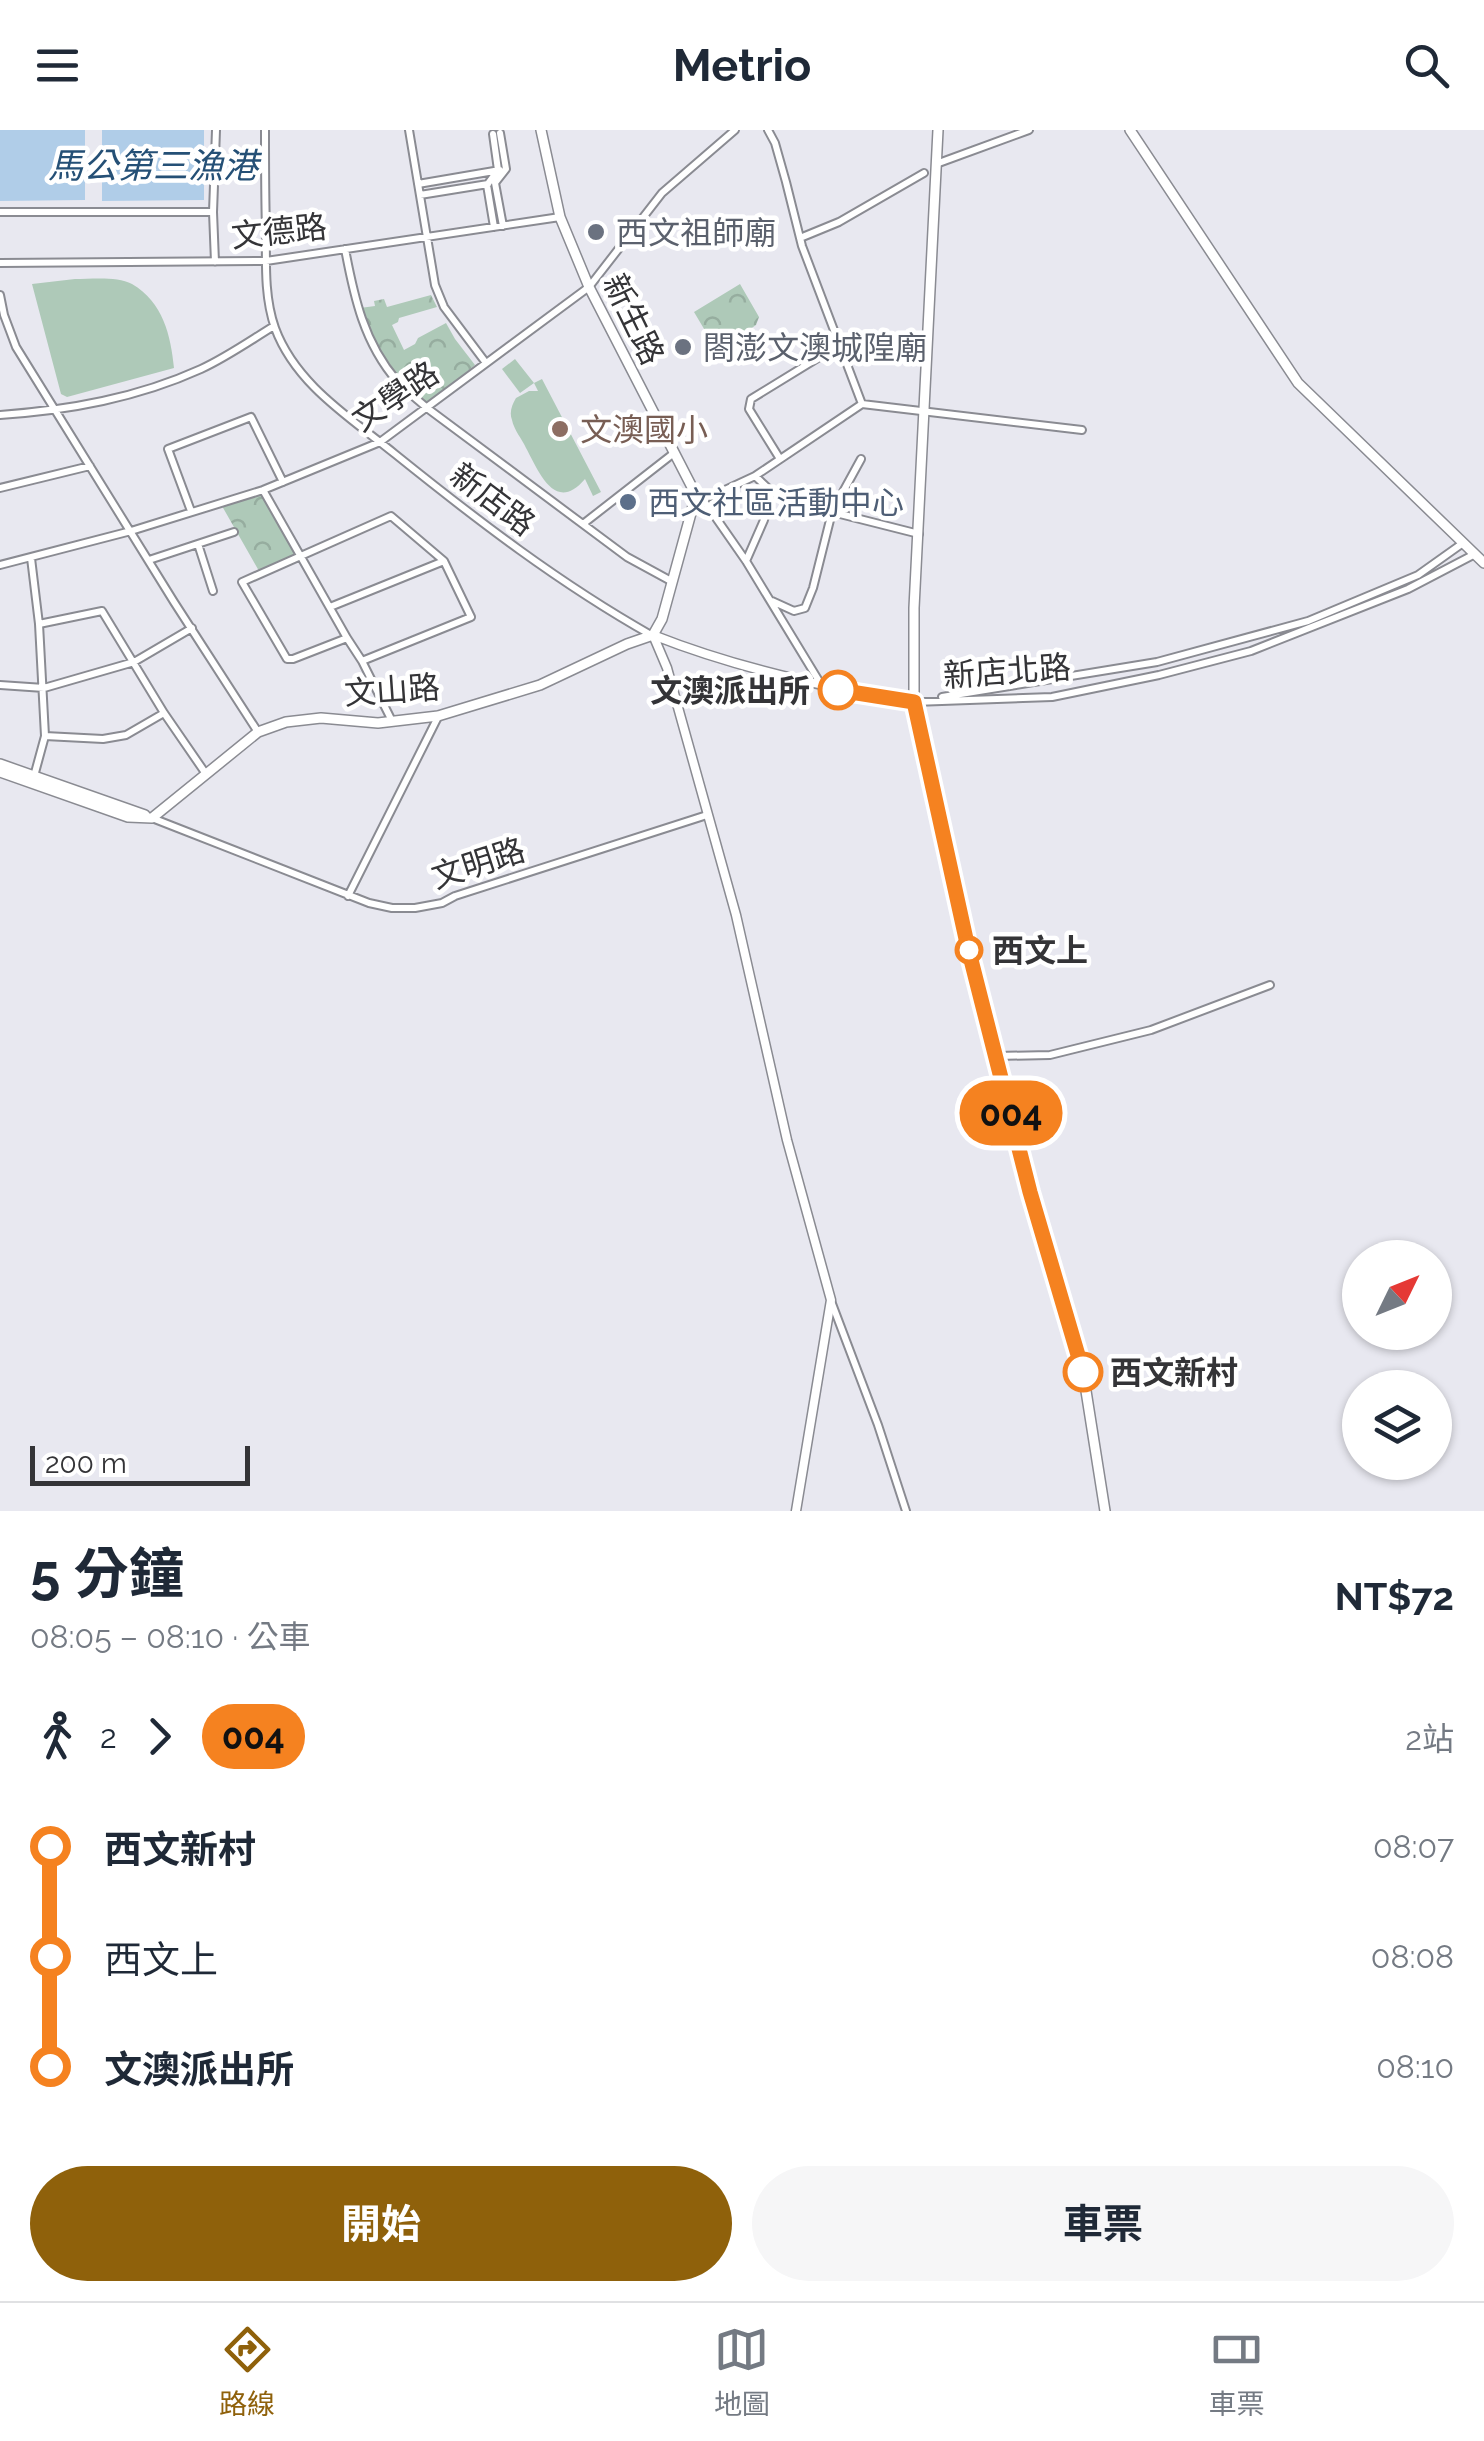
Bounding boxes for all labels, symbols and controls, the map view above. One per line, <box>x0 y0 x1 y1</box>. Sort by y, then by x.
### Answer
icon: menu <box>30 38 85 93</box>
icon: search <box>1399 38 1454 93</box>
text: Metrio <box>673 39 811 92</box>
water label: 馬公第三漁港 <box>48 145 263 186</box>
street label: 文德路 <box>229 208 329 254</box>
place label: 西文祖師廟 <box>616 214 776 251</box>
marker: 西文祖師廟 <box>585 221 607 243</box>
street label: 新生路 <box>596 268 672 370</box>
place label: 閤澎文澳城隍廟 <box>703 329 927 366</box>
marker: 閤澎文澳城隍廟 <box>672 336 694 358</box>
street label: 文學路 <box>345 354 445 438</box>
place label: 文澳國小 <box>580 411 708 448</box>
marker: 文澳國小 <box>549 418 571 440</box>
street label: 新店路 <box>444 455 542 543</box>
place label: 西文社區活動中心 <box>648 484 904 521</box>
marker: 西文社區活動中心 <box>617 491 639 513</box>
street label: 新店北路 <box>942 648 1072 694</box>
street label: 文山路 <box>343 668 441 712</box>
marker: 文澳派出所 <box>819 671 857 709</box>
place label: 文澳派出所 <box>650 672 810 709</box>
street label: 文明路 <box>427 831 529 895</box>
place label: 西文上 <box>992 932 1088 969</box>
marker: 西文上 <box>956 937 982 963</box>
line badge: 004 <box>954 1080 1068 1146</box>
text: 004 <box>980 1093 1042 1134</box>
north arrow <box>1342 1240 1452 1350</box>
map controls <box>1342 1240 1452 1480</box>
marker: 西文新村 <box>1064 1353 1102 1391</box>
place label: 西文新村 <box>1110 1354 1238 1391</box>
button: layers <box>1342 1370 1452 1480</box>
scale bar <box>30 1441 250 1486</box>
text: 200 m <box>45 1447 127 1480</box>
text: 5 分鐘 <box>30 1541 184 1606</box>
text: NT$72 <box>1335 1574 1454 1619</box>
text: 08:05 – 08:10 · 公車 <box>30 1618 310 1655</box>
icon: walk <box>30 1709 85 1764</box>
icon: forward <box>132 1709 187 1764</box>
text: 004 <box>222 1716 285 1757</box>
text: 2 <box>100 1718 117 1755</box>
text: 2站 <box>1405 1720 1454 1757</box>
text: 西文新村 <box>104 1827 256 1872</box>
text: 08:07 <box>1373 1828 1454 1865</box>
text: 西文上 <box>104 1937 218 1982</box>
text: 08:08 <box>1371 1938 1454 1975</box>
text: 文澳派出所 <box>104 2047 294 2092</box>
text: 08:10 <box>1376 2048 1454 2085</box>
button: 開始 <box>30 2166 732 2281</box>
button: 車票 <box>752 2166 1454 2281</box>
tab: 路線 <box>219 2322 275 2422</box>
tab: 地圖 <box>714 2322 770 2422</box>
tab: 車票 <box>1209 2322 1265 2422</box>

